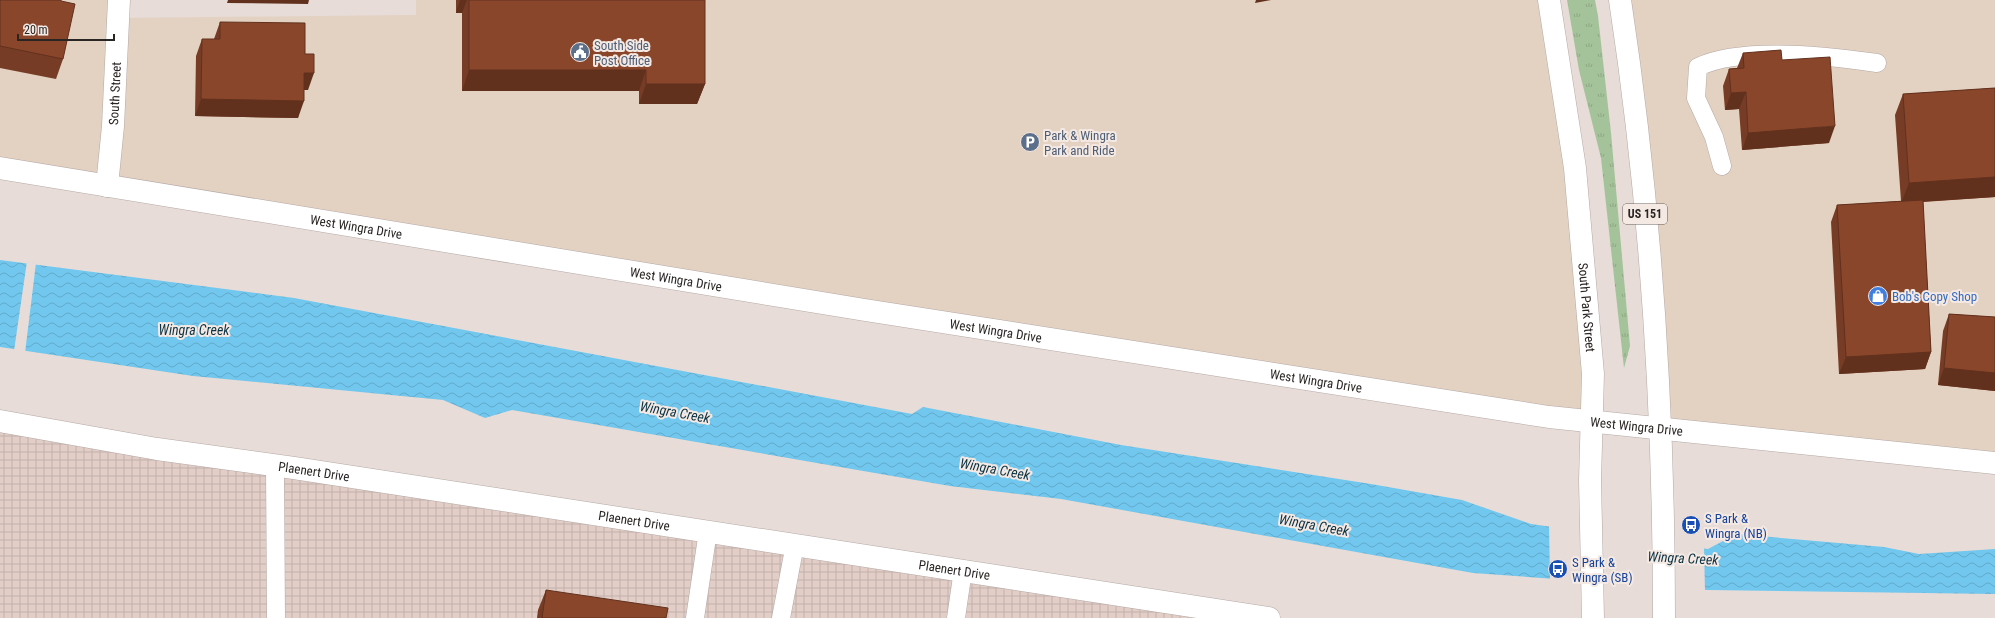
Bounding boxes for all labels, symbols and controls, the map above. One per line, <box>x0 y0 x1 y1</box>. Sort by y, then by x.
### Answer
scale bar <box>18 16 114 42</box>
text: 20 m <box>24 23 48 37</box>
place label: South Side Post Office <box>594 38 650 68</box>
public building icon: South Side Post Office <box>569 41 591 63</box>
street label: South Street <box>106 61 124 125</box>
place label: Park & Wingra Park and Ride <box>1044 128 1116 158</box>
parking icon: Park & Wingra Park and Ride <box>1019 131 1041 153</box>
road number: US 151 <box>1623 204 1667 224</box>
street label: West Wingra Drive <box>309 212 403 242</box>
street label: South Park Street <box>1575 262 1598 353</box>
street label: West Wingra Drive <box>629 265 723 294</box>
shop icon: Bob's Copy Shop <box>1867 285 1889 307</box>
place label: Bob's Copy Shop <box>1892 289 1977 304</box>
street label: West Wingra Drive <box>949 316 1043 346</box>
water label: Wingra Creek <box>159 322 230 338</box>
street label: West Wingra Drive <box>1269 366 1363 396</box>
water label: Wingra Creek <box>639 398 712 426</box>
street label: West Wingra Drive <box>1590 414 1684 439</box>
water label: Wingra Creek <box>959 455 1032 483</box>
street label: Plaenert Drive <box>277 459 351 484</box>
street label: Plaenert Drive <box>597 508 671 534</box>
water label: Wingra Creek <box>1278 511 1351 539</box>
place label: S Park & Wingra (NB) <box>1705 511 1767 541</box>
bus stop icon: S Park & Wingra (NB) <box>1680 514 1702 536</box>
water label: Wingra Creek <box>1647 548 1720 568</box>
place label: S Park & Wingra (SB) <box>1572 555 1633 585</box>
street label: Plaenert Drive <box>918 557 991 583</box>
bus stop icon: S Park & Wingra (SB) <box>1547 558 1569 580</box>

